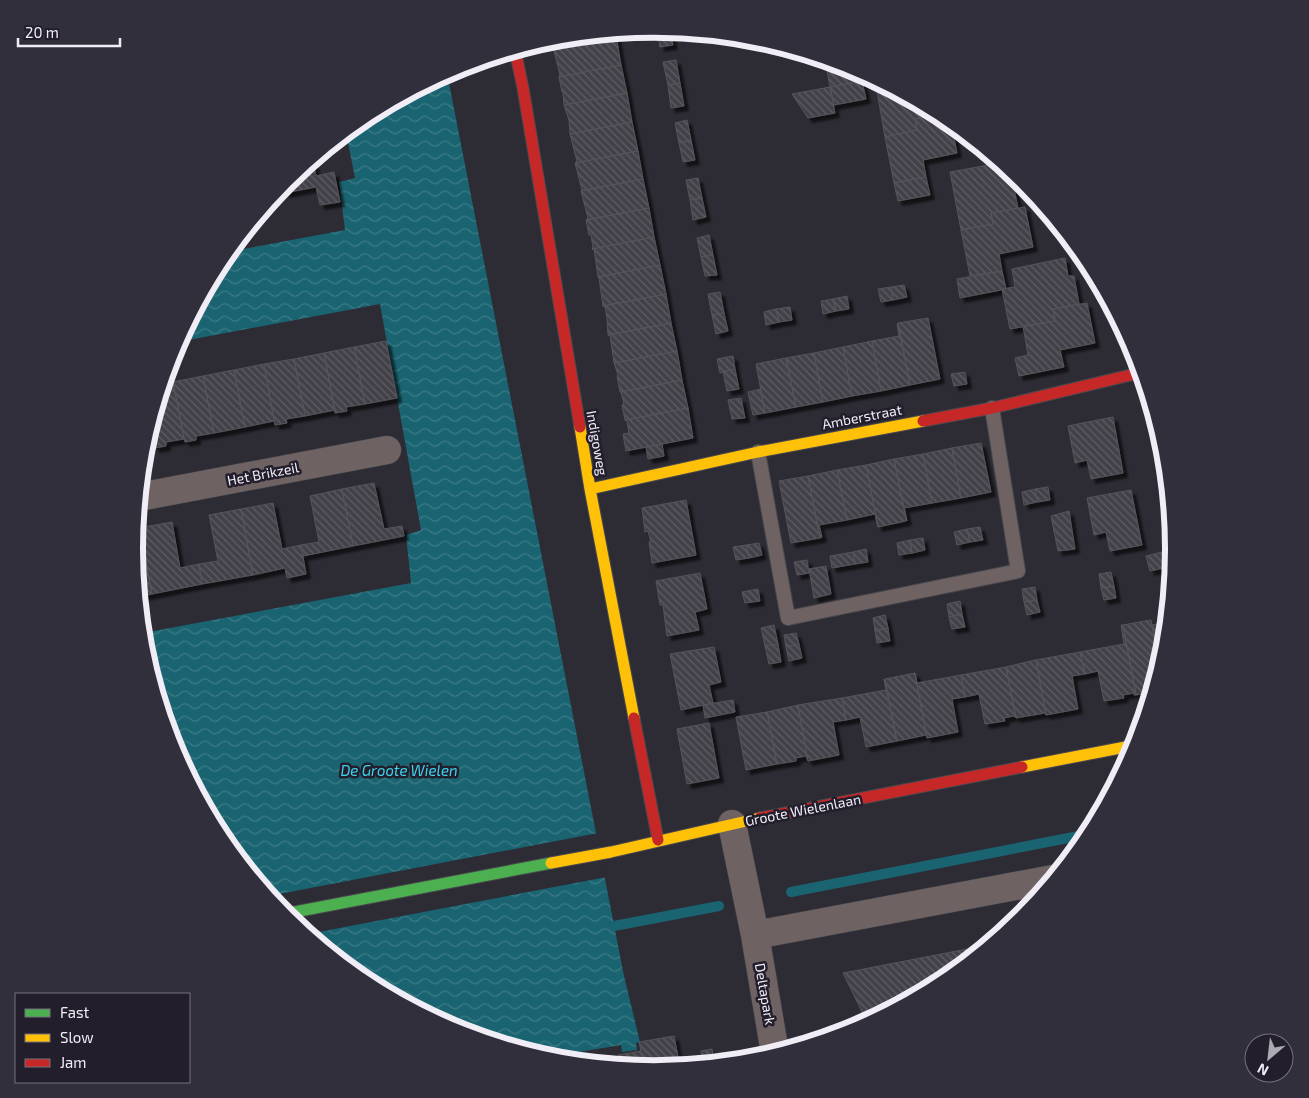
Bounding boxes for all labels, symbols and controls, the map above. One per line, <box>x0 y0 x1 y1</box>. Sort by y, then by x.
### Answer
scale bar <box>18 15 120 47</box>
text: 20 m <box>25 23 59 41</box>
street label: Amberstraat <box>821 400 903 433</box>
street label: Indigoweg <box>583 409 612 477</box>
street label: Het Brikzeil <box>226 458 301 489</box>
water label: De Groote Wielen <box>340 761 458 779</box>
street label: Groote Wielenlaan <box>744 790 862 829</box>
street label: Deltapark <box>752 962 779 1026</box>
legend <box>15 993 190 1083</box>
text: Fast <box>60 1003 90 1021</box>
text: Slow <box>60 1028 94 1046</box>
north arrow <box>1244 1033 1294 1083</box>
text: Jam <box>60 1053 86 1071</box>
text: N <box>1254 1060 1271 1080</box>

